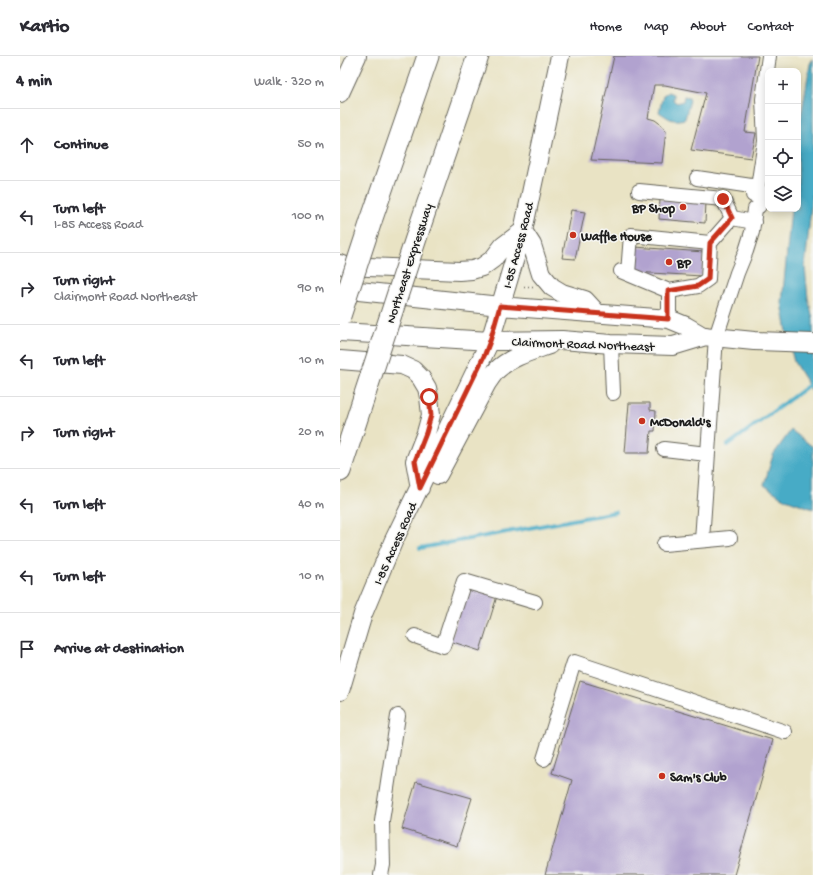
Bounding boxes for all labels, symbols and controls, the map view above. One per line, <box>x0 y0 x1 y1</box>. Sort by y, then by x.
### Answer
text: Kartio <box>20 16 69 39</box>
text: Home <box>590 19 622 36</box>
text: Map <box>644 19 668 36</box>
text: About <box>690 19 726 36</box>
text: Contact <box>748 19 793 36</box>
map controls <box>765 68 801 212</box>
button: + <box>765 68 801 104</box>
text: 4 min <box>16 72 52 92</box>
text: Walk · 320 m <box>254 75 324 90</box>
button: − <box>765 104 801 140</box>
icon: ahead <box>16 134 38 156</box>
text: Continue <box>54 136 108 154</box>
text: 50 m <box>297 137 324 152</box>
button: locate <box>765 140 801 176</box>
button: layers <box>765 176 801 212</box>
route end <box>714 190 732 208</box>
text: Turn left <box>54 200 105 218</box>
street label: I-85 Access Road <box>501 200 538 290</box>
street label: Northeast Expressway <box>384 201 437 326</box>
place label: BP Shop <box>631 202 676 218</box>
marker: BP Shop <box>678 202 688 212</box>
icon: left <box>16 206 38 228</box>
text: 100 m <box>292 209 324 224</box>
text: I-85 Access Road <box>54 218 143 233</box>
place label: Waffle House <box>580 229 653 245</box>
marker: Waffle House <box>568 230 578 240</box>
marker: BP <box>664 257 674 267</box>
place label: BP <box>676 257 692 272</box>
text: Turn right <box>54 272 114 290</box>
icon: right <box>16 278 38 300</box>
text: 90 m <box>298 281 324 296</box>
text: Clairmont Road Northeast <box>54 290 197 305</box>
street label: Clairmont Road Northeast <box>511 336 656 356</box>
icon: left <box>16 350 38 372</box>
text: Turn left <box>54 352 105 370</box>
text: 10 m <box>299 353 324 368</box>
route start <box>420 388 438 406</box>
marker: McDonald's <box>637 416 647 426</box>
place label: McDonald's <box>650 416 712 431</box>
icon: right <box>16 422 38 444</box>
text: Turn right <box>54 424 114 442</box>
text: 20 m <box>298 425 324 440</box>
icon: left <box>16 494 38 516</box>
text: Turn left <box>54 496 105 514</box>
text: 40 m <box>298 497 324 512</box>
street label: I-85 Access Road <box>371 499 422 587</box>
icon: left <box>16 566 38 588</box>
text: Turn left <box>54 568 105 586</box>
text: 10 m <box>299 569 324 584</box>
icon: arrive <box>16 638 38 660</box>
text: Arrive at destination <box>54 640 184 658</box>
marker: Sam's Club <box>657 771 667 781</box>
place label: Sam's Club <box>670 771 727 786</box>

